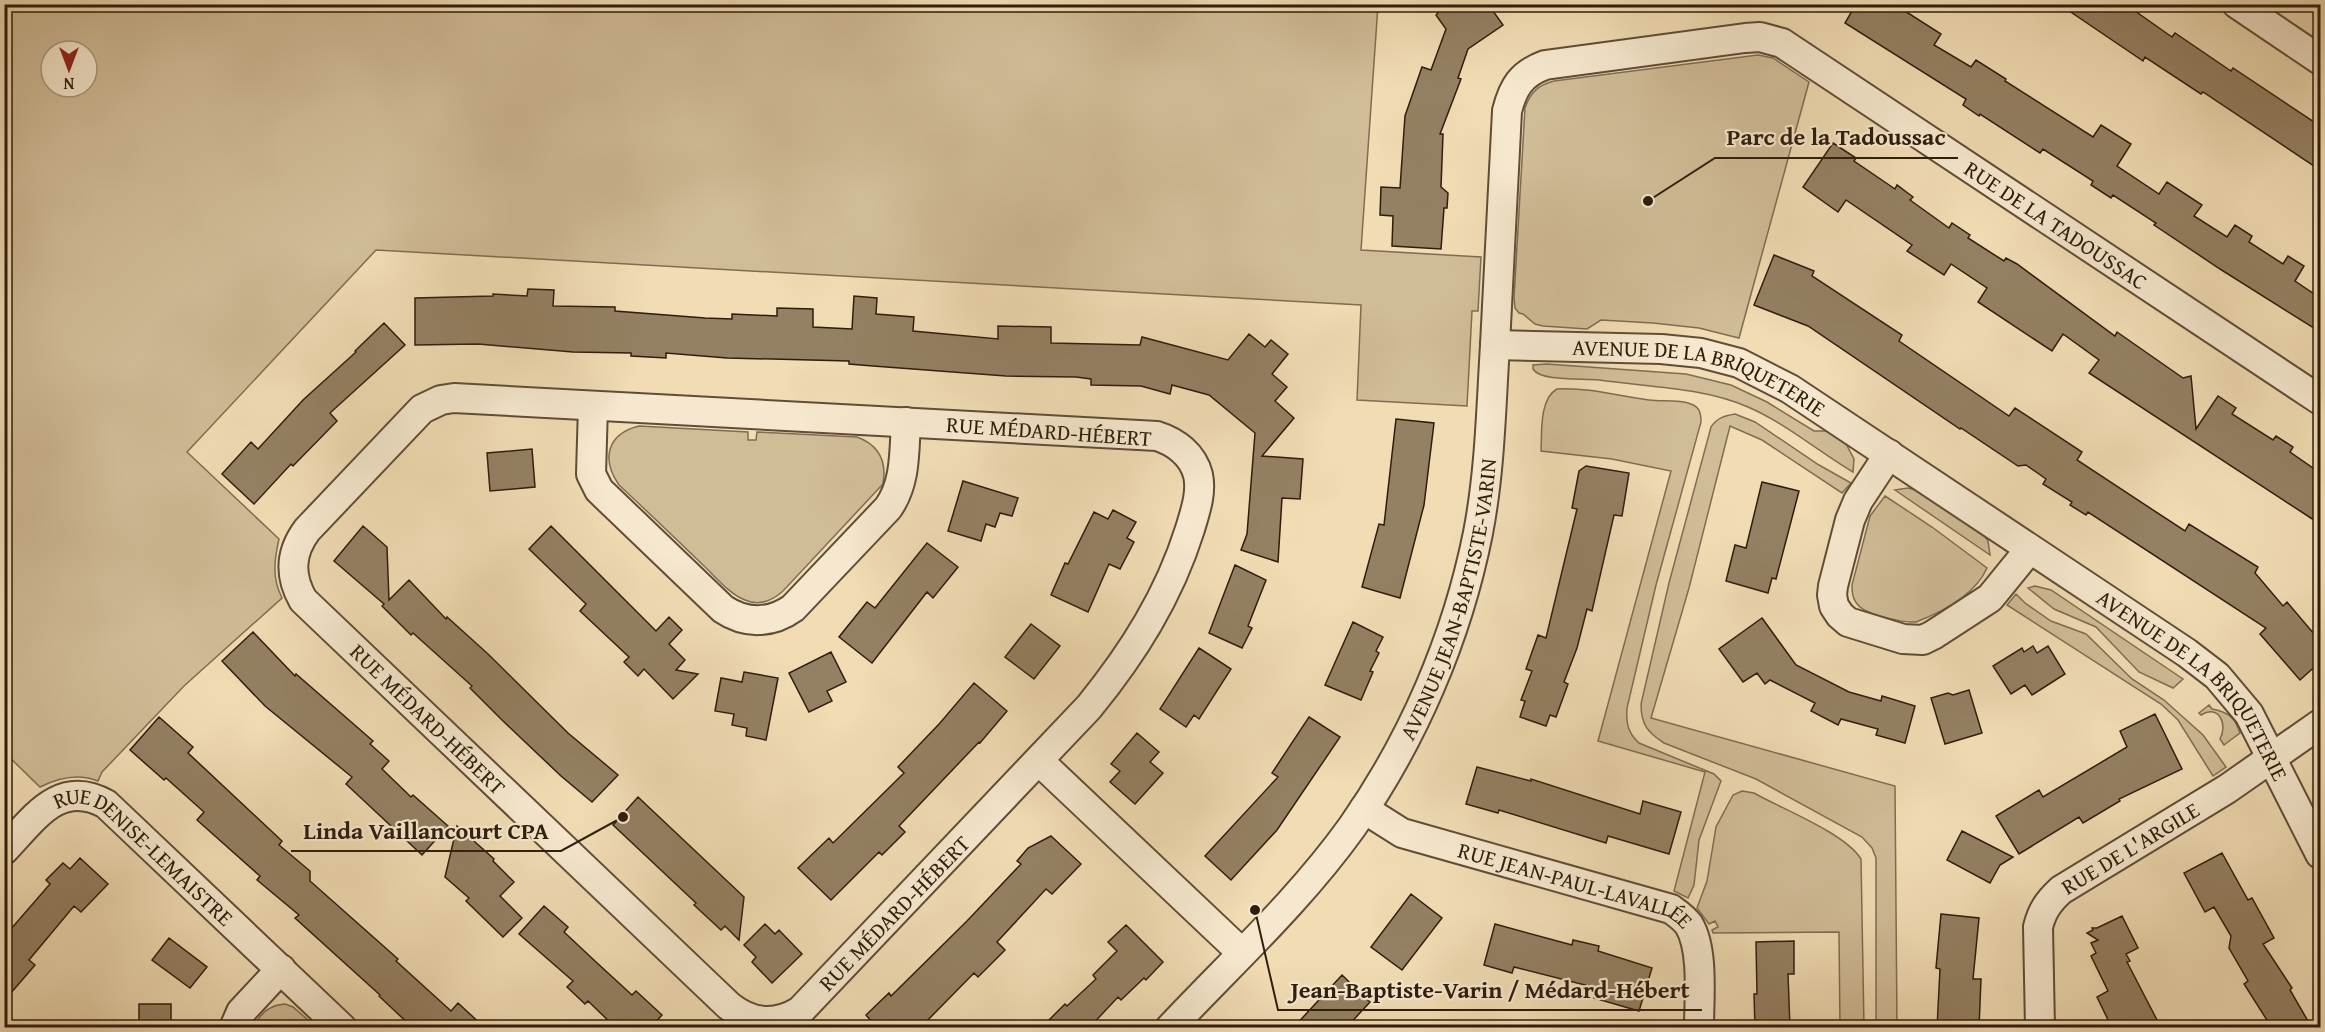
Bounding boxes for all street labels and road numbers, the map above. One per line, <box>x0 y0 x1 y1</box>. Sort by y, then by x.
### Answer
street label: RUE DE LA TADOUSSAC <box>1958 152 2154 297</box>
street label: AVENUE DE LA BRIQUETERIE <box>1572 331 1832 424</box>
street label: RUE MÉDARD-HÉBERT <box>945 408 1153 454</box>
street label: AVENUE JEAN-BAPTISTE-VARIN <box>1391 457 1504 745</box>
street label: AVENUE DE LA BRIQUETERIE <box>2090 581 2296 786</box>
street label: RUE MÉDARD-HÉBERT <box>343 636 513 802</box>
street label: RUE DENISE-LEMAISTRE <box>48 779 241 933</box>
street label: RUE DE L'ARGILE <box>2055 794 2205 902</box>
street label: RUE MÉDARD-HÉBERT <box>811 828 977 998</box>
street label: RUE JEAN-PAUL-LAVALLÉE <box>1454 834 1700 935</box>

